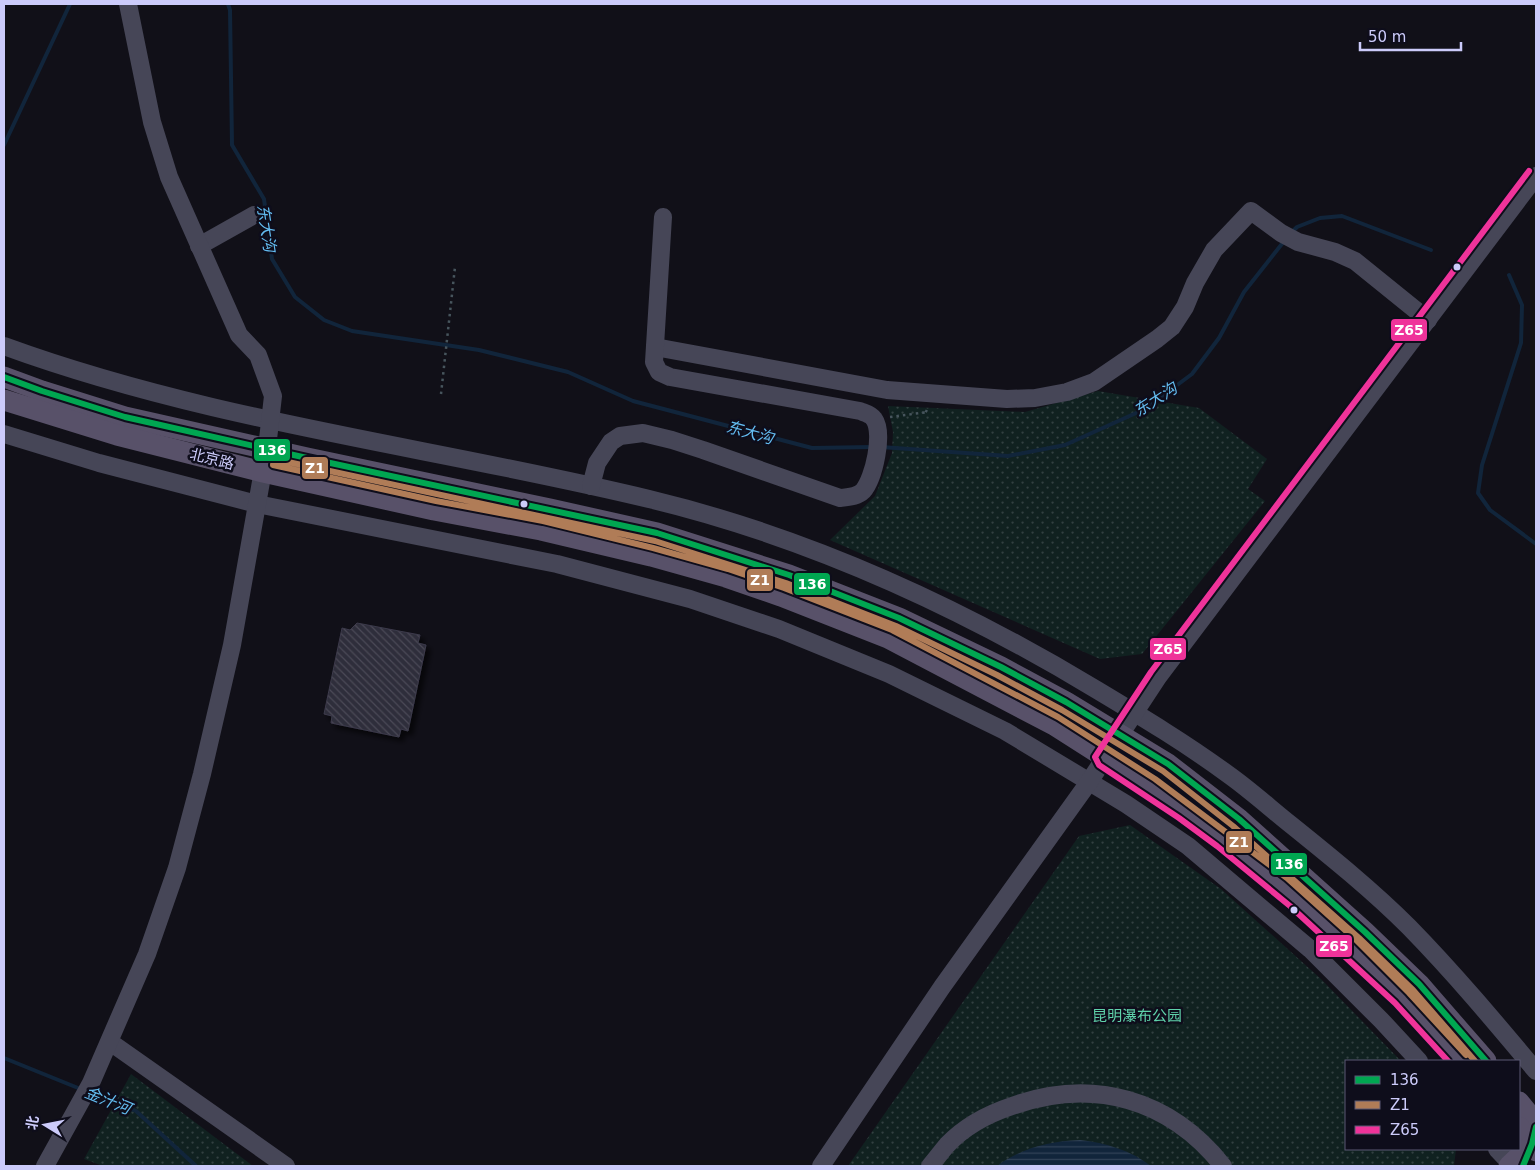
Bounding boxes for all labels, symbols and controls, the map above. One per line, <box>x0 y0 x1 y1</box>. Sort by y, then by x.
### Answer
scale bar <box>1360 20 1461 52</box>
text: 50 m <box>1368 28 1406 46</box>
water label: 东大沟 <box>253 203 280 255</box>
unlabelled marker <box>1452 262 1462 272</box>
line badge: Z65 <box>1390 318 1428 342</box>
text: Z65 <box>1394 322 1424 338</box>
water label: 东大沟 <box>1130 377 1182 420</box>
water label: 东大沟 <box>724 417 777 448</box>
line badge: 136 <box>253 438 291 462</box>
text: 136 <box>257 442 287 458</box>
street label: 北京路 <box>188 445 236 473</box>
line badge: Z1 <box>301 456 329 480</box>
text: Z1 <box>305 460 325 476</box>
unlabelled marker <box>519 499 529 509</box>
line badge: Z1 <box>746 568 774 592</box>
text: Z1 <box>750 572 770 588</box>
line badge: 136 <box>793 572 831 596</box>
text: 136 <box>797 576 827 592</box>
line badge: Z65 <box>1149 637 1187 661</box>
text: Z65 <box>1153 641 1183 657</box>
line badge: Z1 <box>1225 830 1253 854</box>
text: Z1 <box>1229 834 1249 850</box>
line badge: 136 <box>1270 852 1308 876</box>
text: 136 <box>1274 856 1304 872</box>
unlabelled marker <box>1289 905 1299 915</box>
line badge: Z65 <box>1315 934 1353 958</box>
text: Z65 <box>1319 938 1349 954</box>
park label: 昆明瀑布公园 <box>1092 1007 1182 1025</box>
legend <box>1345 1060 1520 1150</box>
text: 136 <box>1390 1071 1419 1089</box>
water label: 金汁河 <box>82 1083 136 1119</box>
text: Z1 <box>1390 1096 1410 1114</box>
north arrow <box>20 1100 70 1150</box>
text: 北 <box>23 1114 41 1131</box>
text: Z65 <box>1390 1121 1419 1139</box>

